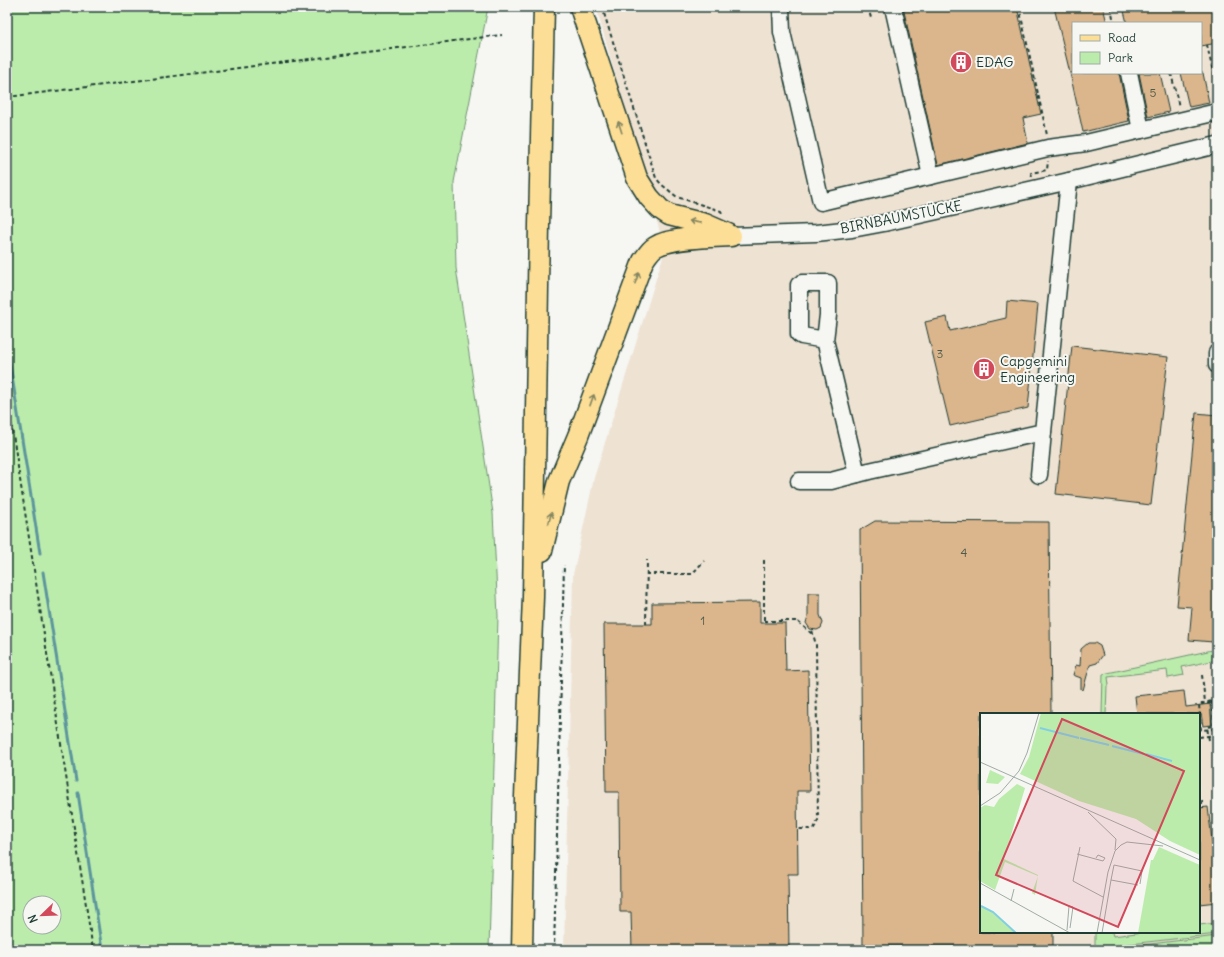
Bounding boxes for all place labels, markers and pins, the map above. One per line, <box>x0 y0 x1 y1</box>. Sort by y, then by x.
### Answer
building icon: EDAG <box>948 49 974 75</box>
place label: EDAG <box>976 53 1013 71</box>
place label: Capgemini Engineering <box>1000 352 1075 386</box>
building icon: Capgemini Engineering <box>971 356 997 382</box>

